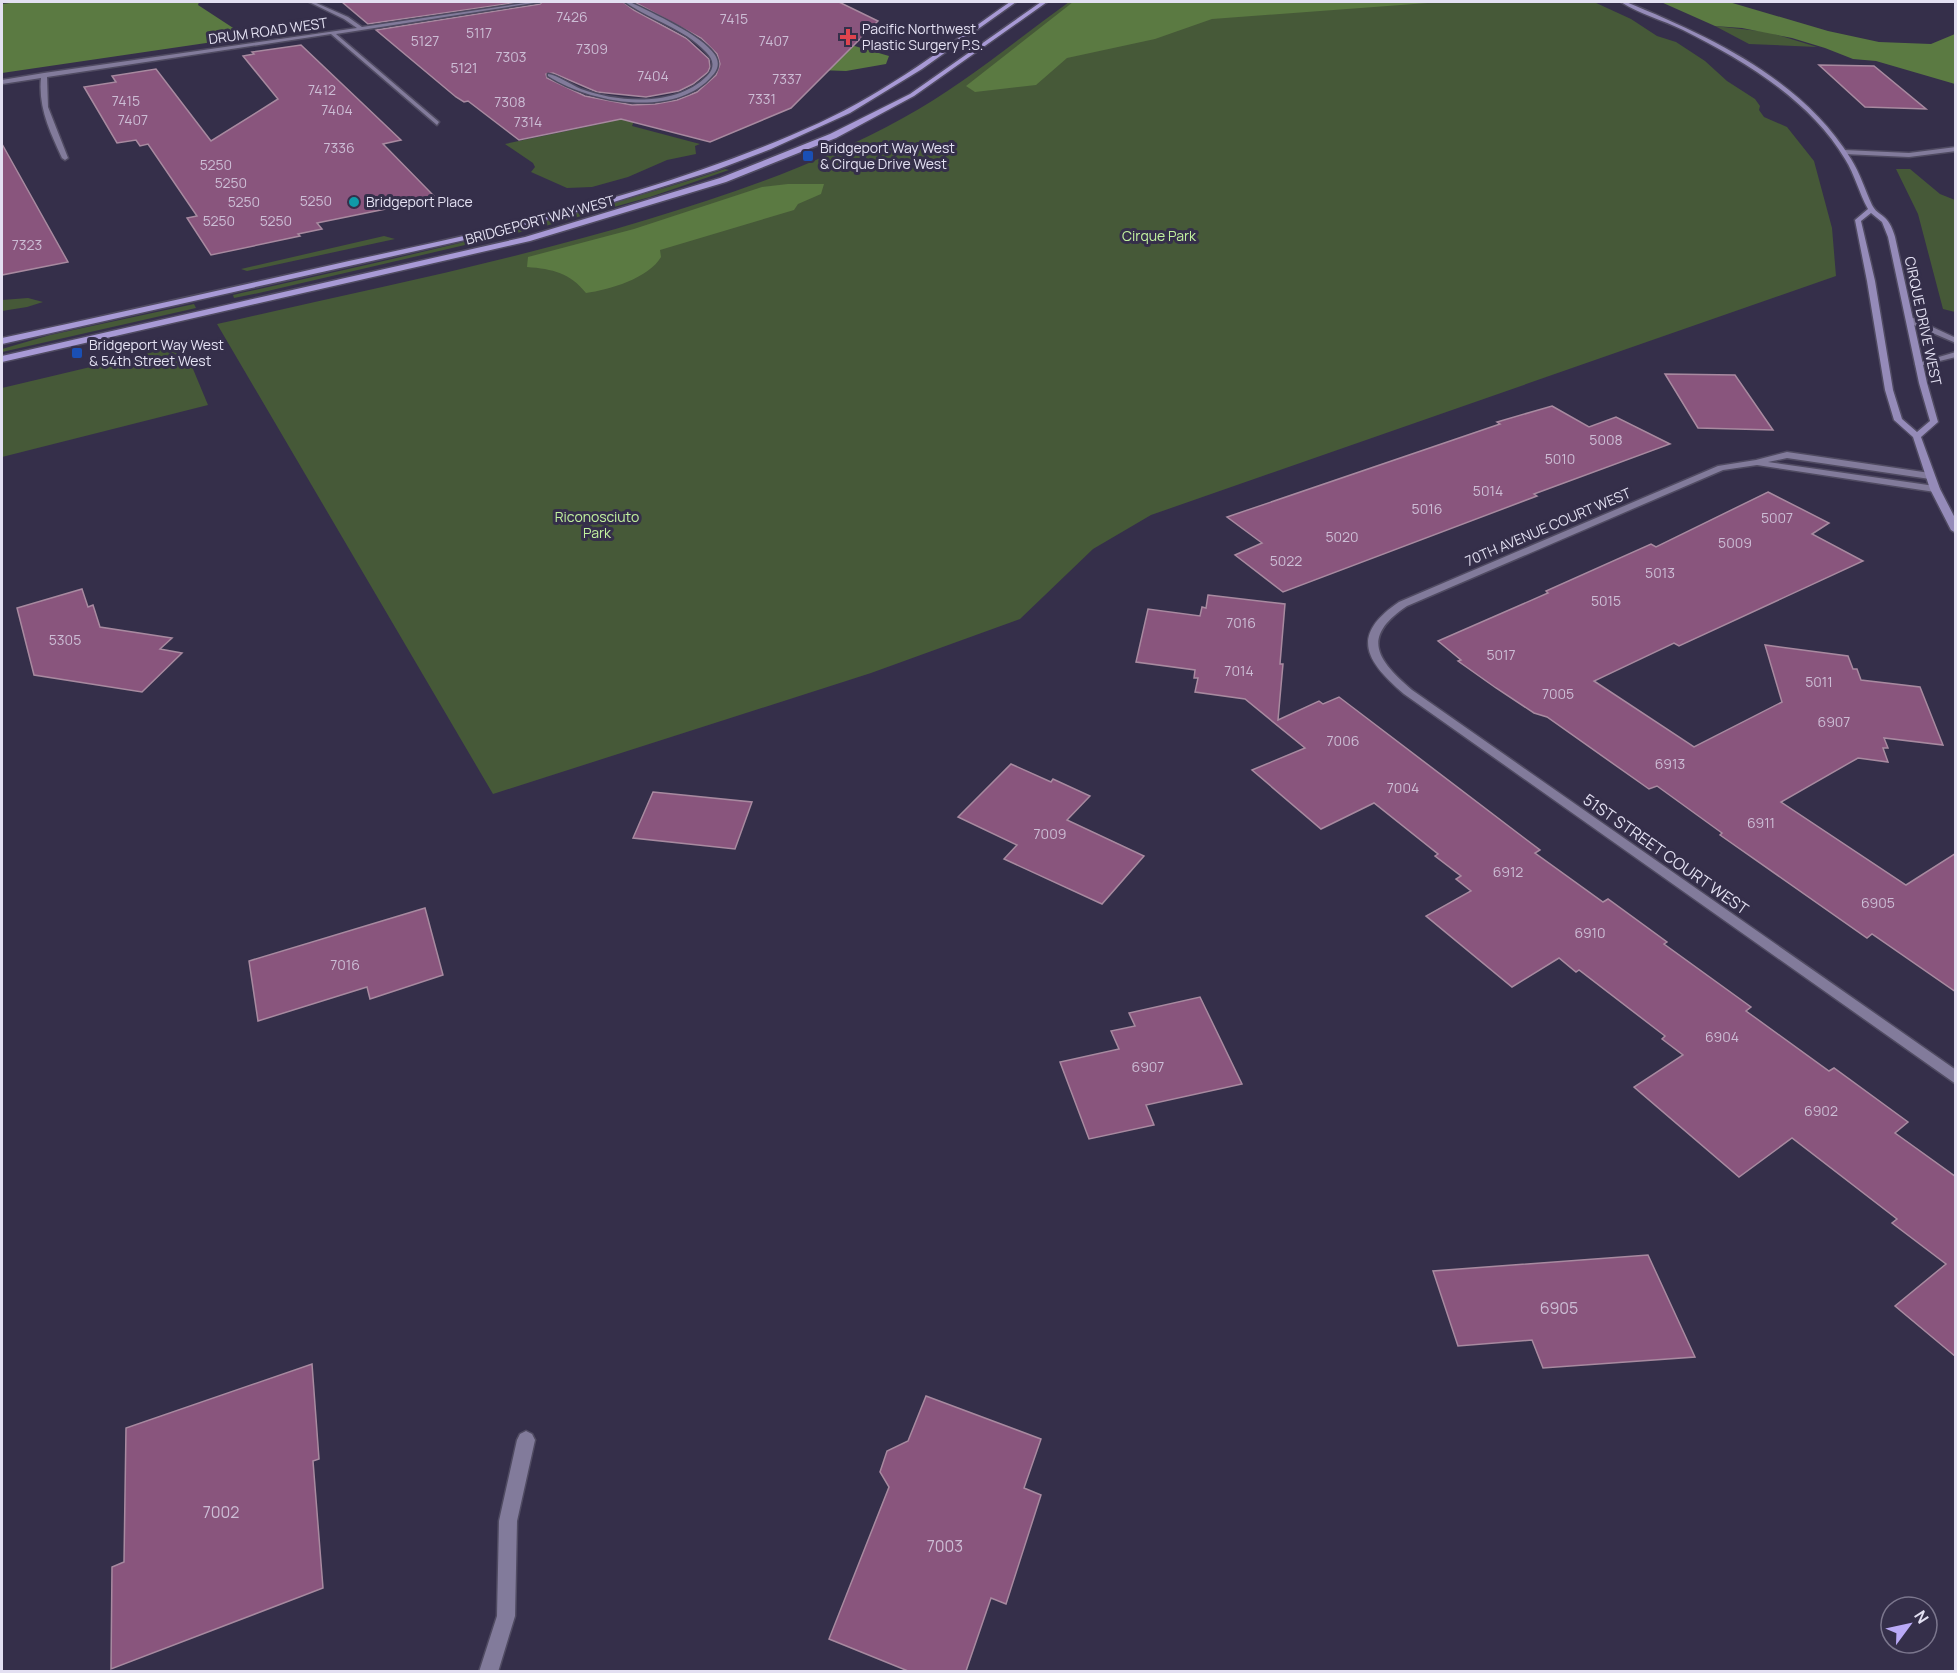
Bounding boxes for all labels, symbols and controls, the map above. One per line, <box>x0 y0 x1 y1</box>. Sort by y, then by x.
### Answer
house number: 7426 <box>556 7 588 26</box>
house number: 7415 <box>720 9 748 28</box>
street label: DRUM ROAD WEST <box>207 13 329 48</box>
place label: Pacific Northwest Plastic Surgery P.S. <box>862 19 983 54</box>
house number: 5117 <box>466 23 492 42</box>
marker: Pacific Northwest Plastic Surgery P.S. <box>839 28 857 46</box>
house number: 5127 <box>411 31 439 50</box>
house number: 7407 <box>759 31 789 50</box>
house number: 7309 <box>576 39 608 58</box>
house number: 7303 <box>495 47 527 66</box>
house number: 5121 <box>451 58 478 77</box>
house number: 7404 <box>637 66 669 85</box>
house number: 7337 <box>772 69 802 88</box>
house number: 7412 <box>308 80 336 99</box>
house number: 7331 <box>748 89 776 108</box>
house number: 7415 <box>112 91 140 110</box>
house number: 7308 <box>494 92 526 111</box>
house number: 7404 <box>321 100 353 119</box>
house number: 7407 <box>118 110 148 129</box>
house number: 7314 <box>514 112 542 131</box>
house number: 7336 <box>323 138 355 157</box>
place label: Bridgeport Way West & Cirque Drive West <box>820 138 955 173</box>
marker: Bridgeport Way West & Cirque Drive West <box>801 149 815 163</box>
house number: 5250 <box>200 155 232 174</box>
house number: 5250 <box>215 173 247 192</box>
street label: BRIDGEPORT WAY WEST <box>463 190 617 249</box>
house number: 5250 <box>300 191 332 210</box>
house number: 5250 <box>228 192 260 211</box>
place label: Bridgeport Place <box>366 192 473 211</box>
marker: Bridgeport Place <box>347 195 361 209</box>
house number: 5250 <box>203 211 235 230</box>
house number: 5250 <box>260 211 292 230</box>
park label: Cirque Park <box>1122 226 1197 245</box>
house number: 7323 <box>12 235 42 254</box>
street label: CIRQUE DRIVE WEST <box>1901 255 1947 388</box>
place label: Bridgeport Way West & 54th Street West <box>89 335 224 370</box>
marker: Bridgeport Way West & 54th Street West <box>70 346 84 360</box>
house number: 5008 <box>1589 430 1623 449</box>
house number: 5010 <box>1545 449 1575 468</box>
house number: 5014 <box>1473 481 1503 500</box>
street label: 70TH AVENUE COURT WEST <box>1462 483 1634 570</box>
house number: 5016 <box>1412 499 1442 518</box>
park label: Riconosciuto Park <box>555 507 639 542</box>
house number: 5007 <box>1761 508 1793 527</box>
house number: 5020 <box>1325 527 1359 546</box>
house number: 5009 <box>1718 533 1752 552</box>
house number: 5022 <box>1270 551 1302 570</box>
house number: 5013 <box>1645 563 1675 582</box>
house number: 5015 <box>1591 591 1621 610</box>
house number: 7016 <box>1226 613 1256 632</box>
house number: 5305 <box>49 630 81 649</box>
house number: 5017 <box>1486 645 1516 664</box>
house number: 7014 <box>1224 661 1254 680</box>
house number: 5011 <box>1805 672 1833 691</box>
house number: 7005 <box>1542 684 1574 703</box>
house number: 6907 <box>1818 712 1850 731</box>
house number: 7006 <box>1327 731 1359 750</box>
house number: 6913 <box>1655 754 1685 773</box>
house number: 7004 <box>1387 778 1419 797</box>
street label: 51ST STREET COURT WEST <box>1579 788 1753 920</box>
house number: 6911 <box>1747 813 1775 832</box>
house number: 7009 <box>1034 824 1066 843</box>
house number: 6912 <box>1493 862 1523 881</box>
house number: 6905 <box>1861 893 1895 912</box>
house number: 6910 <box>1574 923 1606 942</box>
house number: 7016 <box>330 955 360 974</box>
house number: 6904 <box>1705 1027 1739 1046</box>
house number: 6907 <box>1132 1057 1164 1076</box>
house number: 6902 <box>1804 1101 1838 1120</box>
house number: 6905 <box>1540 1297 1578 1319</box>
house number: 7002 <box>203 1501 239 1523</box>
house number: 7003 <box>927 1535 963 1557</box>
north arrow <box>1879 1595 1939 1655</box>
text: N <box>1909 1606 1934 1628</box>

